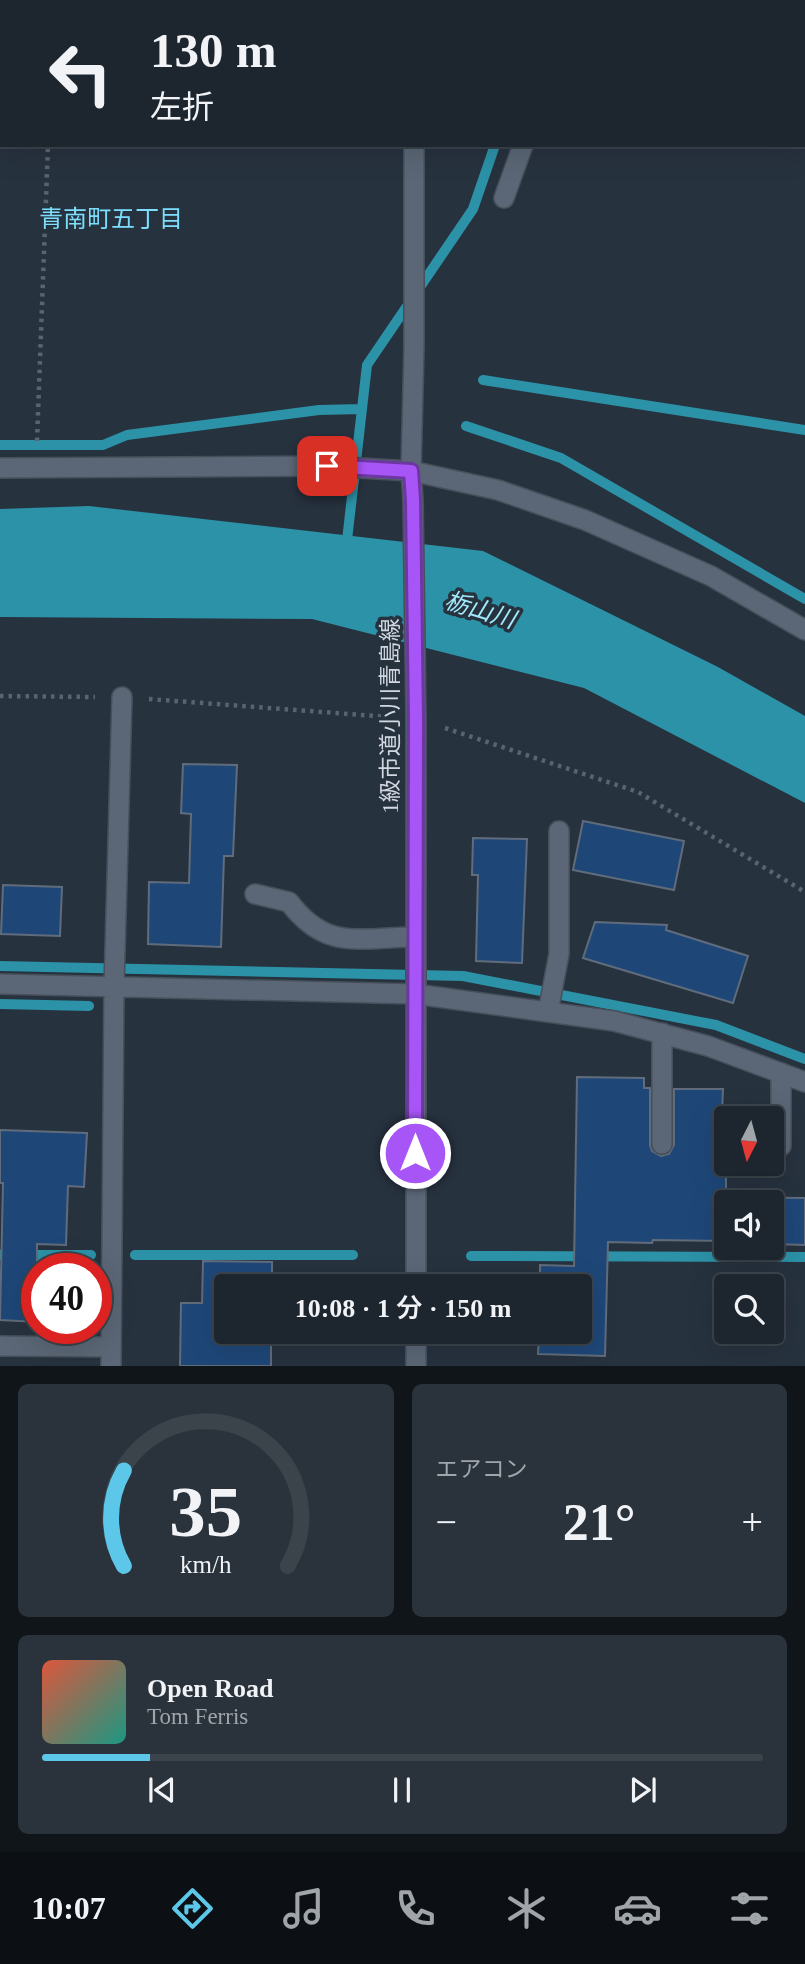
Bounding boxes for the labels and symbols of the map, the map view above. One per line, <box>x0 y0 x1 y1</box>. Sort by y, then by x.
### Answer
district label: 青南町五丁目 <box>39 206 183 232</box>
pin <box>297 436 357 496</box>
water label: 栃山川 <box>442 587 521 634</box>
street label: 1級市道小川青島線 <box>378 618 403 814</box>
north arrow <box>714 1106 784 1176</box>
position arrow <box>378 1116 452 1190</box>
speed limit sign: 40 <box>21 1253 112 1344</box>

